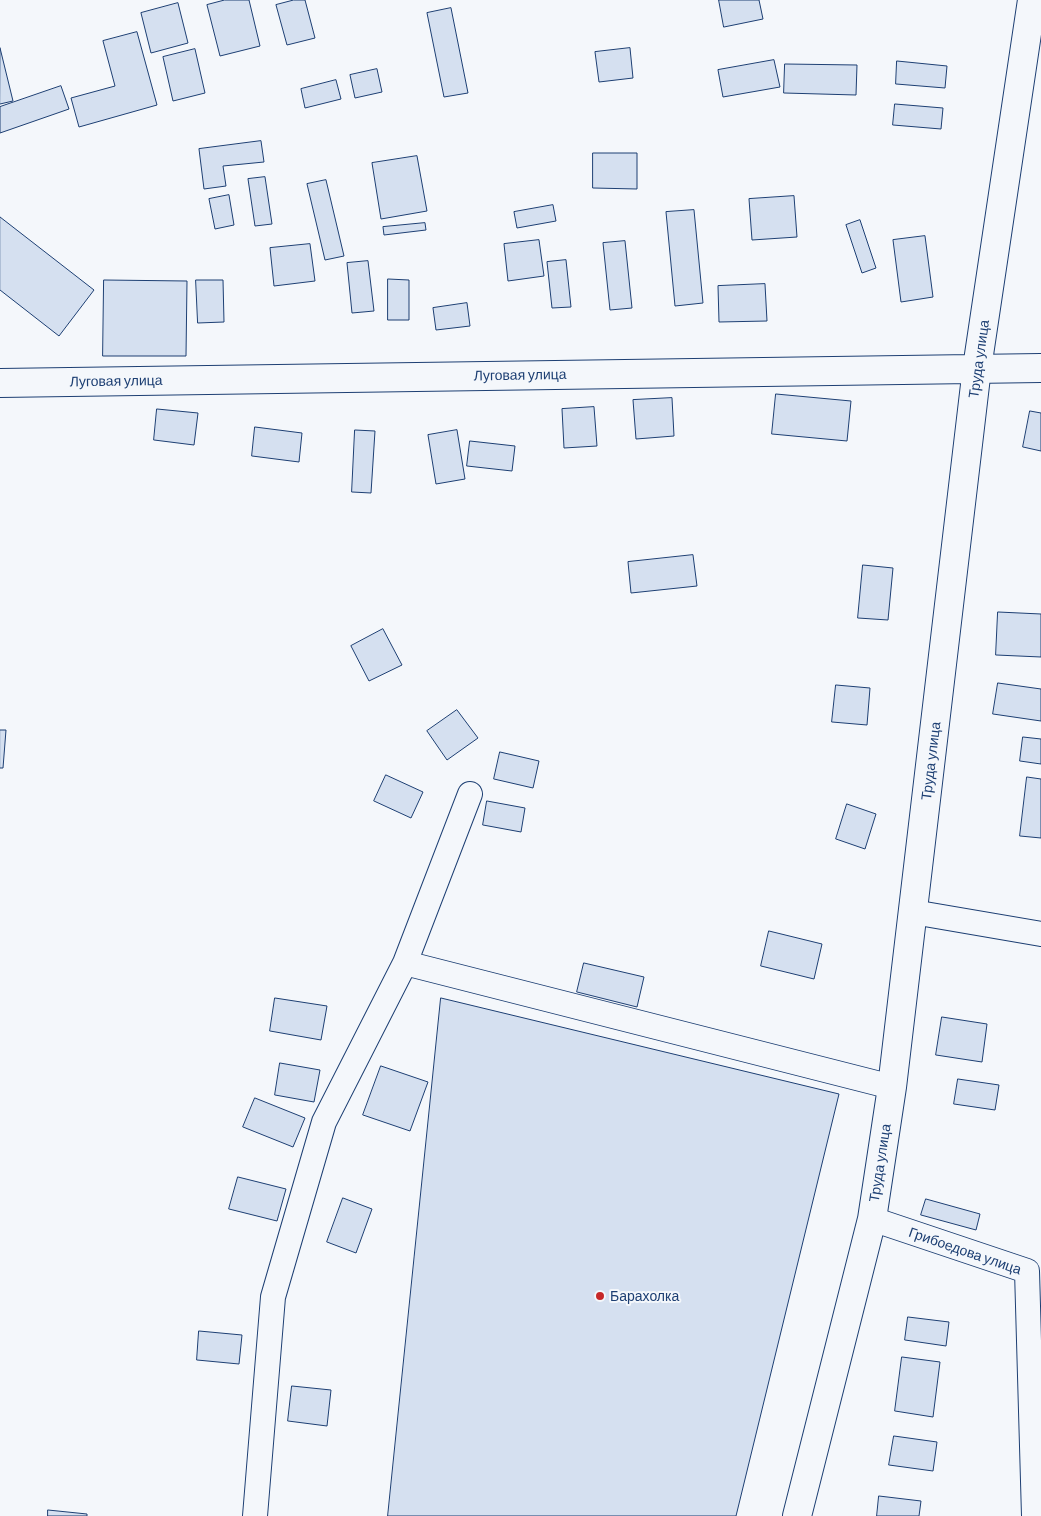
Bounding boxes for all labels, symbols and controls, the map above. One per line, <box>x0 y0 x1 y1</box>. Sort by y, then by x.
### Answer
street label: Труда улица <box>965 319 993 399</box>
street label: Луговая улица <box>473 366 567 384</box>
street label: Луговая улица <box>69 372 163 390</box>
street label: Труда улица <box>918 721 944 801</box>
street label: Труда улица <box>866 1123 894 1203</box>
street label: Грибоедова улица <box>906 1224 1024 1278</box>
place label: Барахолка <box>610 1288 679 1304</box>
marker: Барахолка <box>594 1290 606 1302</box>

